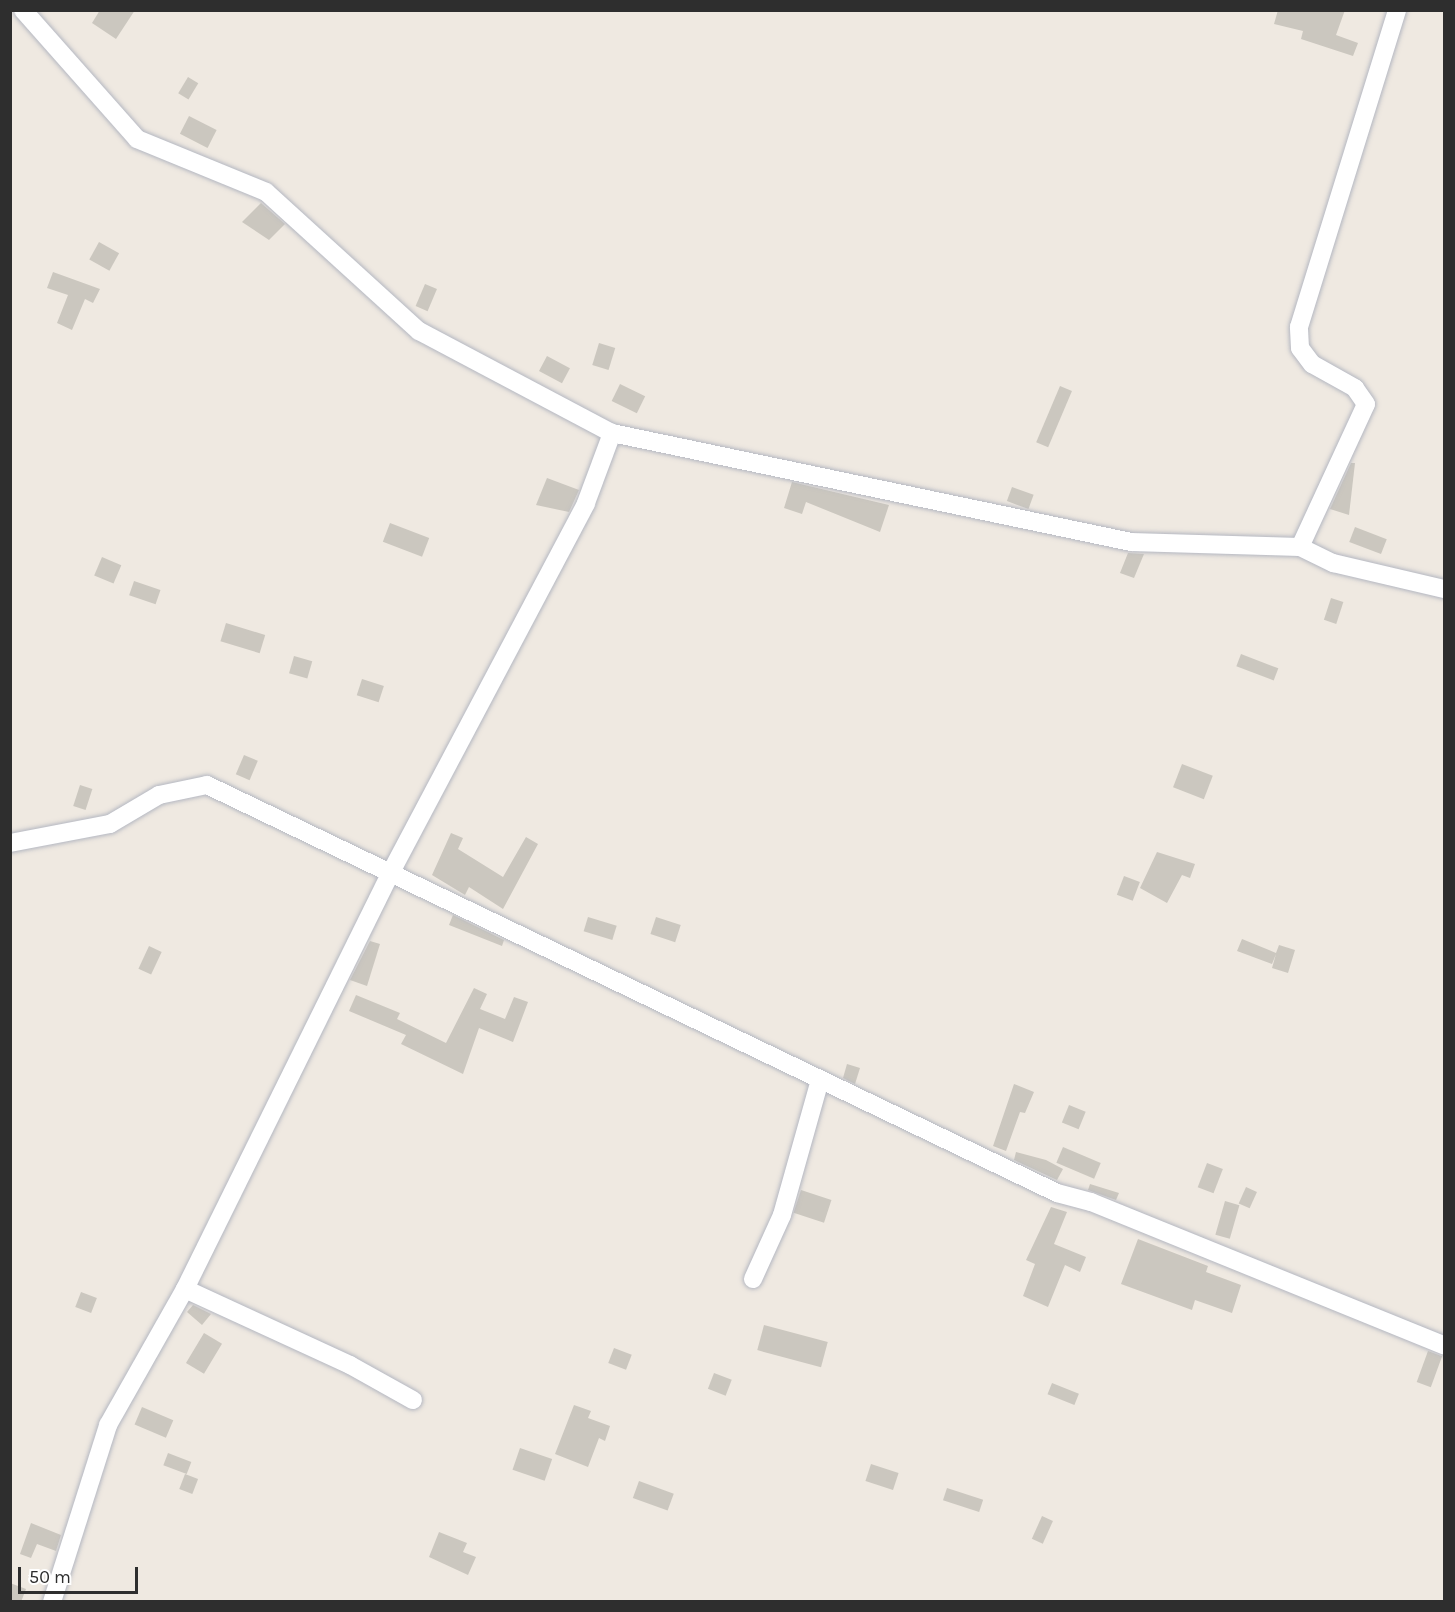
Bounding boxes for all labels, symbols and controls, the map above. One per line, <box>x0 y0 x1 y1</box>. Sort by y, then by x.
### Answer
scale bar <box>21 1555 141 1593</box>
text: 50 m <box>29 1566 71 1588</box>

